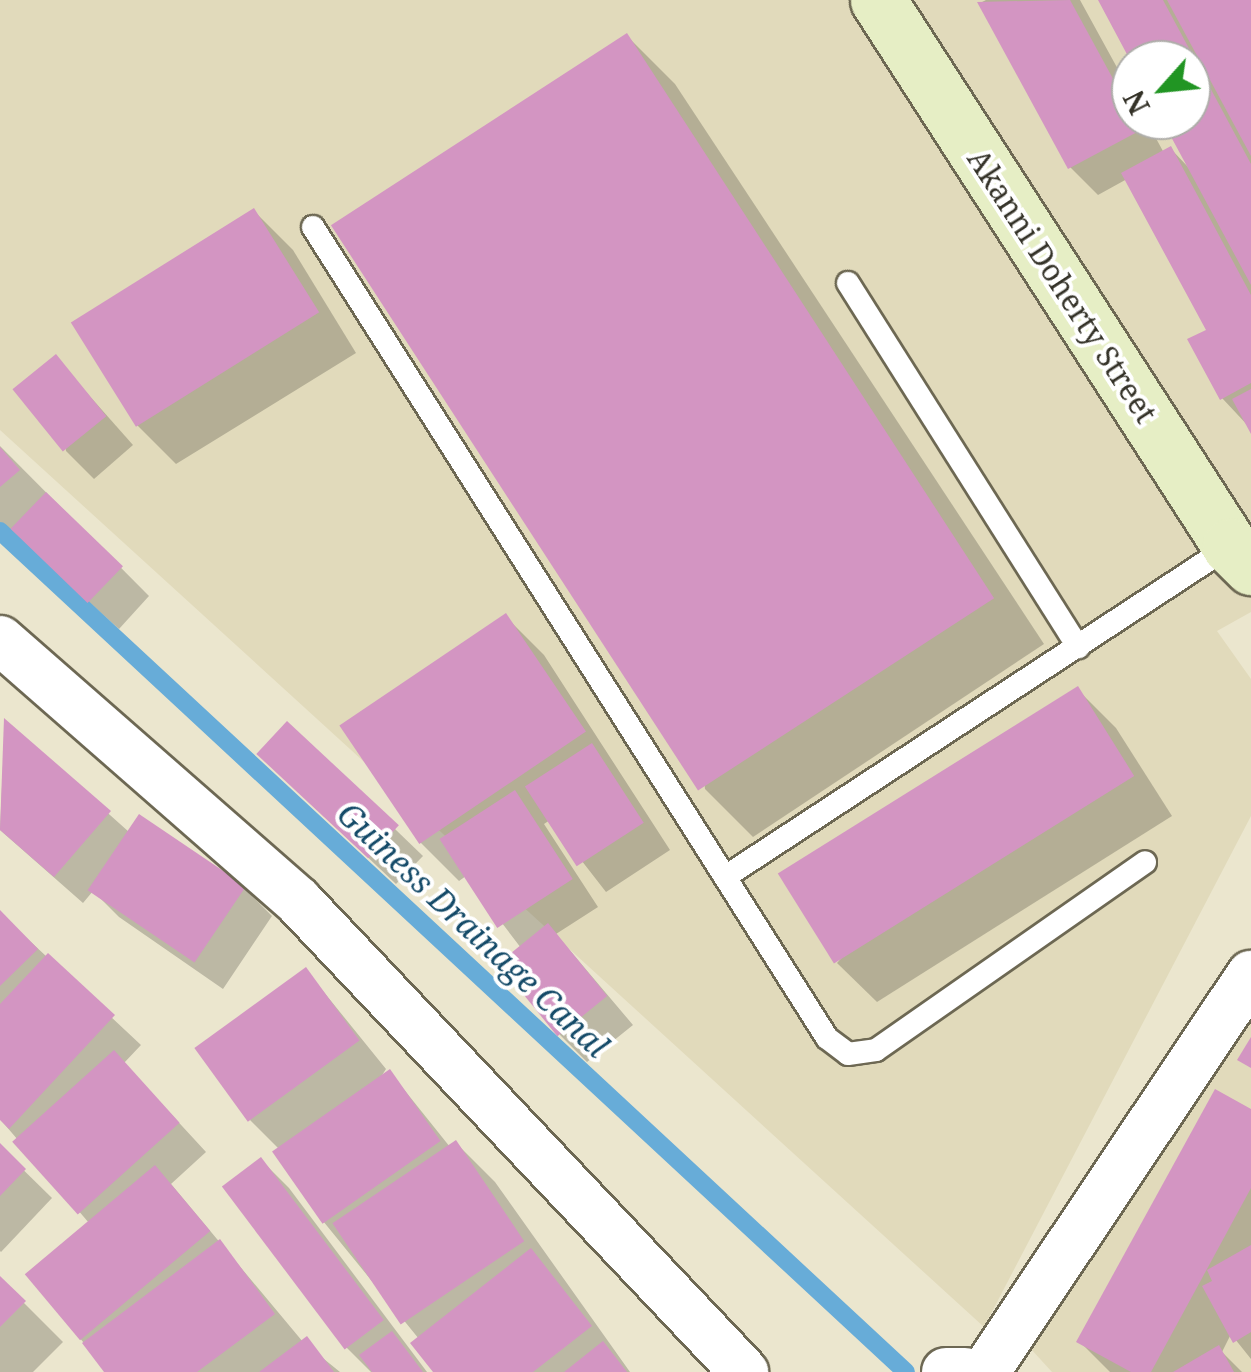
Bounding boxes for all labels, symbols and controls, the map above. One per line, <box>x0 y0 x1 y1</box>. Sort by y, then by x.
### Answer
north arrow <box>1111 40 1211 140</box>
text: N <box>1114 84 1158 121</box>
street label: Akanni Doherty Street <box>960 142 1164 430</box>
water label: Guiness Drainage Canal <box>330 795 616 1065</box>

